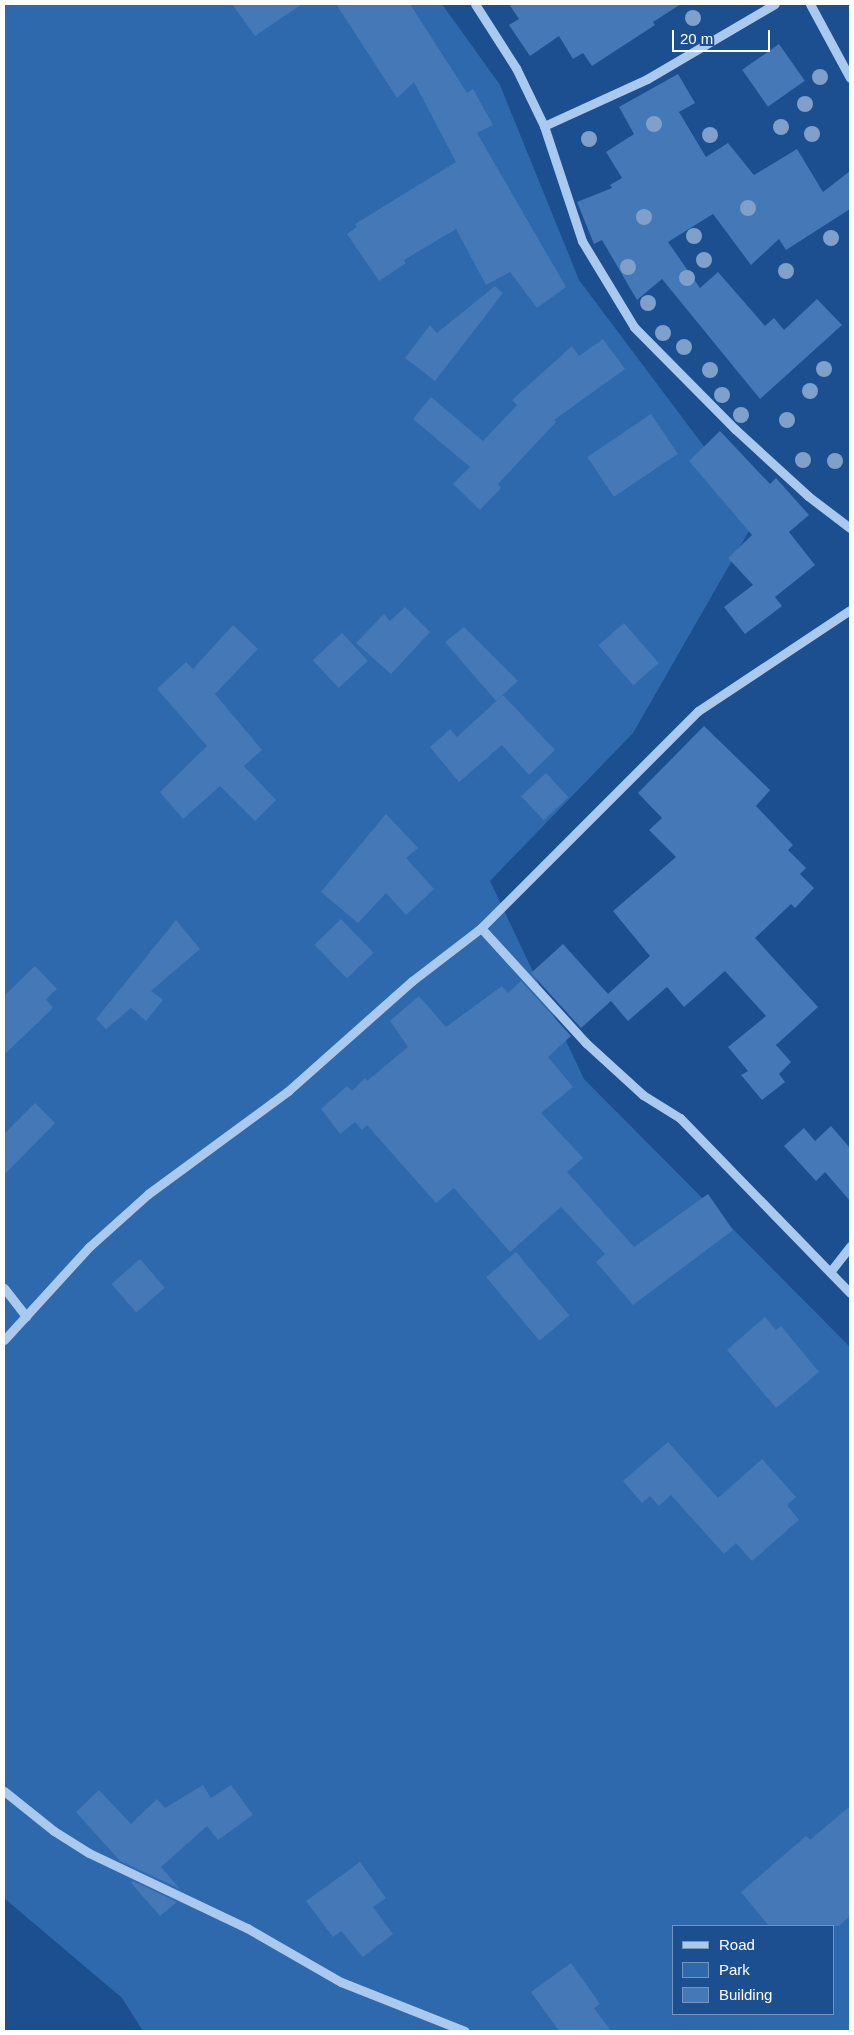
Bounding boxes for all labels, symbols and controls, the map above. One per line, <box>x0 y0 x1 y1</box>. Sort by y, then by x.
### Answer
scale bar <box>674 20 772 52</box>
text: 20 m <box>680 30 713 47</box>
legend <box>672 1925 834 2015</box>
text: Road <box>719 1936 755 1953</box>
text: Park <box>719 1961 750 1978</box>
text: Building <box>719 1986 772 2003</box>

